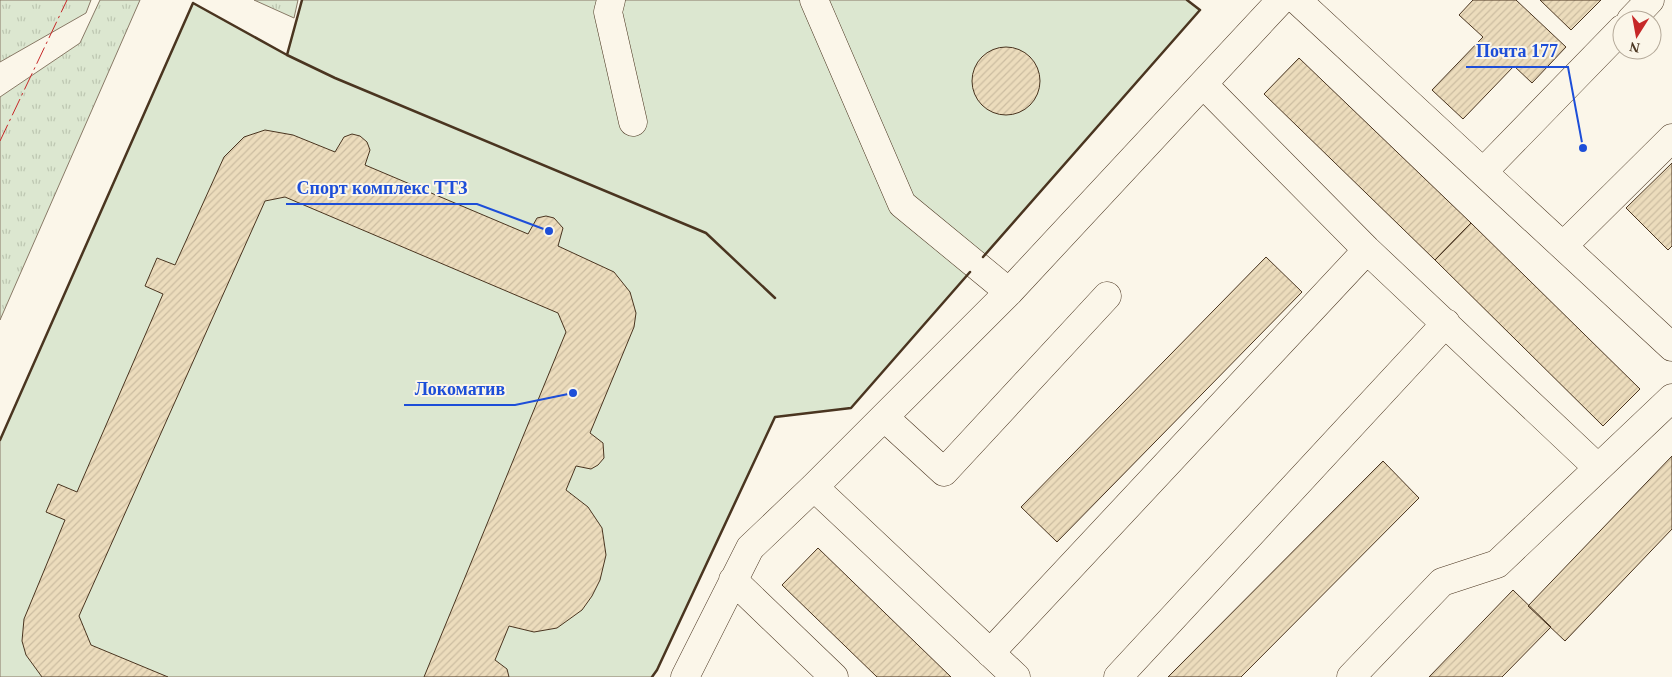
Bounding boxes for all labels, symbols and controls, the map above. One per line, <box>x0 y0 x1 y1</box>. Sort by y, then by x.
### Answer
north arrow <box>1612 10 1662 60</box>
callout: Почта 177 <box>1466 34 1568 67</box>
text: N <box>1628 39 1641 56</box>
text: Почта 177 <box>1476 41 1558 61</box>
callout: Спорт комплекс ТТЗ <box>286 171 477 204</box>
text: Спорт комплекс ТТЗ <box>297 178 468 198</box>
callout: Локоматив <box>404 372 515 405</box>
text: Локоматив <box>415 379 505 399</box>

